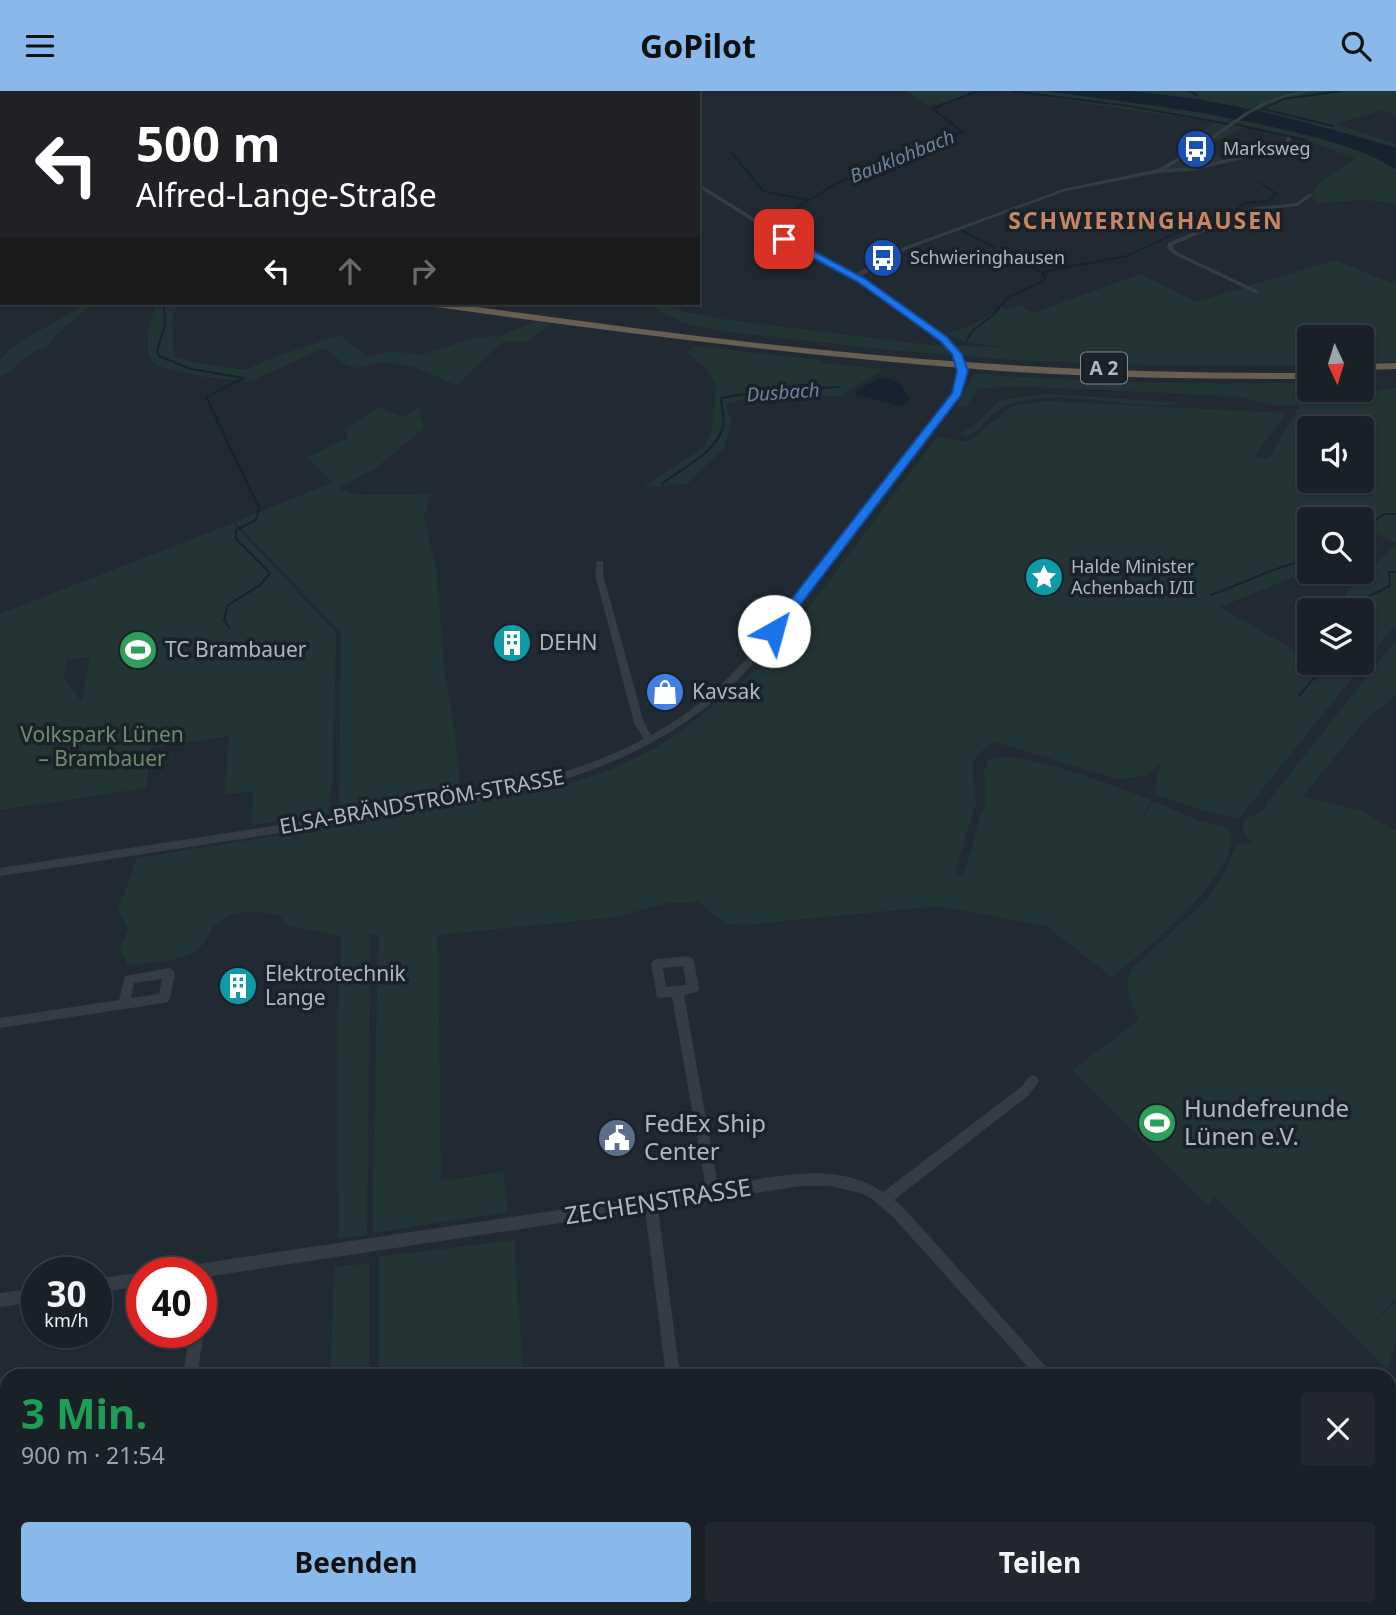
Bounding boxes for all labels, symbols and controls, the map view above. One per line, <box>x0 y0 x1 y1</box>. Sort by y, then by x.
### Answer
text: GoPilot <box>640 24 756 67</box>
icon: menu <box>21 27 59 65</box>
icon: search <box>1337 27 1375 65</box>
text: 500 m <box>136 110 281 176</box>
icon: left <box>21 119 112 210</box>
water label: Bauklohbach <box>846 123 958 189</box>
bus stop icon: Marksweg <box>1175 128 1217 170</box>
place label: Marksweg <box>1223 136 1310 160</box>
text: Alfred-Lange-Straße <box>136 173 437 216</box>
district label: SCHWIERINGHAUSEN <box>1008 204 1284 236</box>
pin <box>754 209 814 269</box>
icon: arrive <box>765 220 803 258</box>
bus stop icon: Schwieringhausen <box>862 237 904 279</box>
place label: Schwieringhausen <box>910 245 1065 269</box>
icon: left <box>258 252 296 290</box>
icon: ahead <box>331 252 369 290</box>
icon: right <box>404 252 442 290</box>
north arrow <box>1297 325 1374 403</box>
map controls <box>1297 325 1374 675</box>
road number: A 2 <box>1081 353 1127 383</box>
water label: Dusbach <box>746 376 820 408</box>
button: sound <box>1297 416 1374 493</box>
button: search <box>1297 507 1374 584</box>
place label: Halde Minister Achenbach I/II <box>1071 554 1195 599</box>
place icon: Halde Minister Achenbach I/II <box>1023 556 1065 598</box>
position arrow <box>737 594 811 668</box>
button: layers <box>1297 598 1374 675</box>
building icon: DEHN <box>491 622 533 664</box>
place label: DEHN <box>539 628 598 656</box>
sports icon: TC Brambauer <box>117 629 159 671</box>
place label: TC Brambauer <box>165 635 307 663</box>
shop icon: Kavsak <box>644 671 686 713</box>
place label: Kavsak <box>692 677 761 705</box>
park label: Volkspark Lünen – Brambauer <box>20 720 184 772</box>
street label: ELSA-BRÄNDSTRÖM-STRASSE <box>277 762 566 840</box>
place label: Elektrotechnik Lange <box>265 959 407 1011</box>
building icon: Elektrotechnik Lange <box>217 965 259 1007</box>
place label: Hundefreunde Lünen e.V. <box>1184 1091 1349 1152</box>
sports icon: Hundefreunde Lünen e.V. <box>1136 1102 1178 1144</box>
place label: FedEx Ship Center <box>644 1106 766 1167</box>
public building icon: FedEx Ship Center <box>596 1117 638 1159</box>
street label: ZECHENSTRASSE <box>562 1170 753 1232</box>
speed limit sign: 40 <box>126 1257 217 1348</box>
text: 30 <box>46 1270 87 1317</box>
text: km/h <box>44 1308 89 1332</box>
text: 3 Min. <box>21 1384 147 1441</box>
button: close <box>1301 1392 1375 1466</box>
text: 900 m · 21:54 <box>21 1439 165 1471</box>
button: Beenden <box>21 1522 691 1602</box>
button: Teilen <box>705 1522 1375 1602</box>

